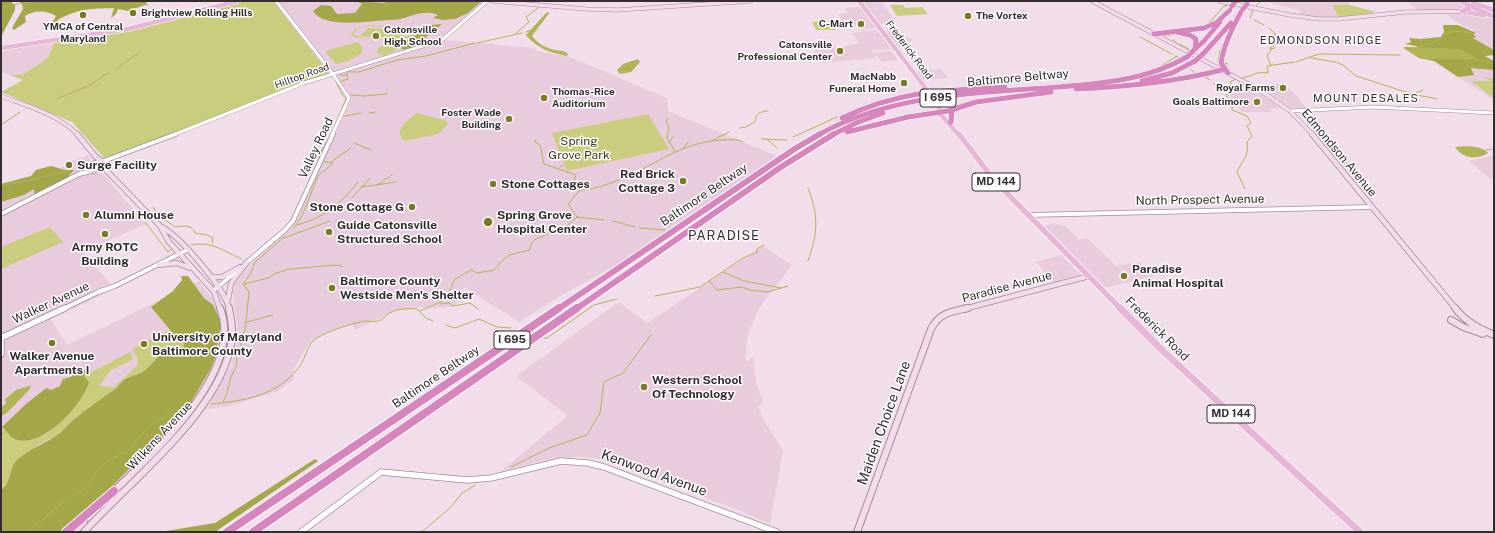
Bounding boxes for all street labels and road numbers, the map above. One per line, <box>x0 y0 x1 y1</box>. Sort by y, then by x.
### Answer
street label: Frederick Road <box>883 18 935 82</box>
street label: Hilltop Road <box>273 61 331 91</box>
street label: Baltimore Beltway <box>967 66 1069 90</box>
road number: I 695 <box>920 89 956 107</box>
street label: Edmondson Avenue <box>1298 106 1380 200</box>
street label: Valley Road <box>296 115 336 181</box>
street label: Baltimore Beltway <box>658 161 750 229</box>
road number: MD 144 <box>972 173 1020 191</box>
street label: North Prospect Avenue <box>1135 192 1265 208</box>
street label: Paradise Avenue <box>960 268 1054 306</box>
street label: Walker Avenue <box>10 279 92 327</box>
street label: Frederick Road <box>1122 294 1192 364</box>
road number: I 695 <box>494 331 530 349</box>
street label: Baltimore Beltway <box>390 343 482 411</box>
street label: Maiden Choice Lane <box>854 359 914 487</box>
street label: Wilkens Avenue <box>125 399 195 473</box>
road number: MD 144 <box>1207 405 1255 423</box>
street label: Kenwood Avenue <box>599 446 709 500</box>

